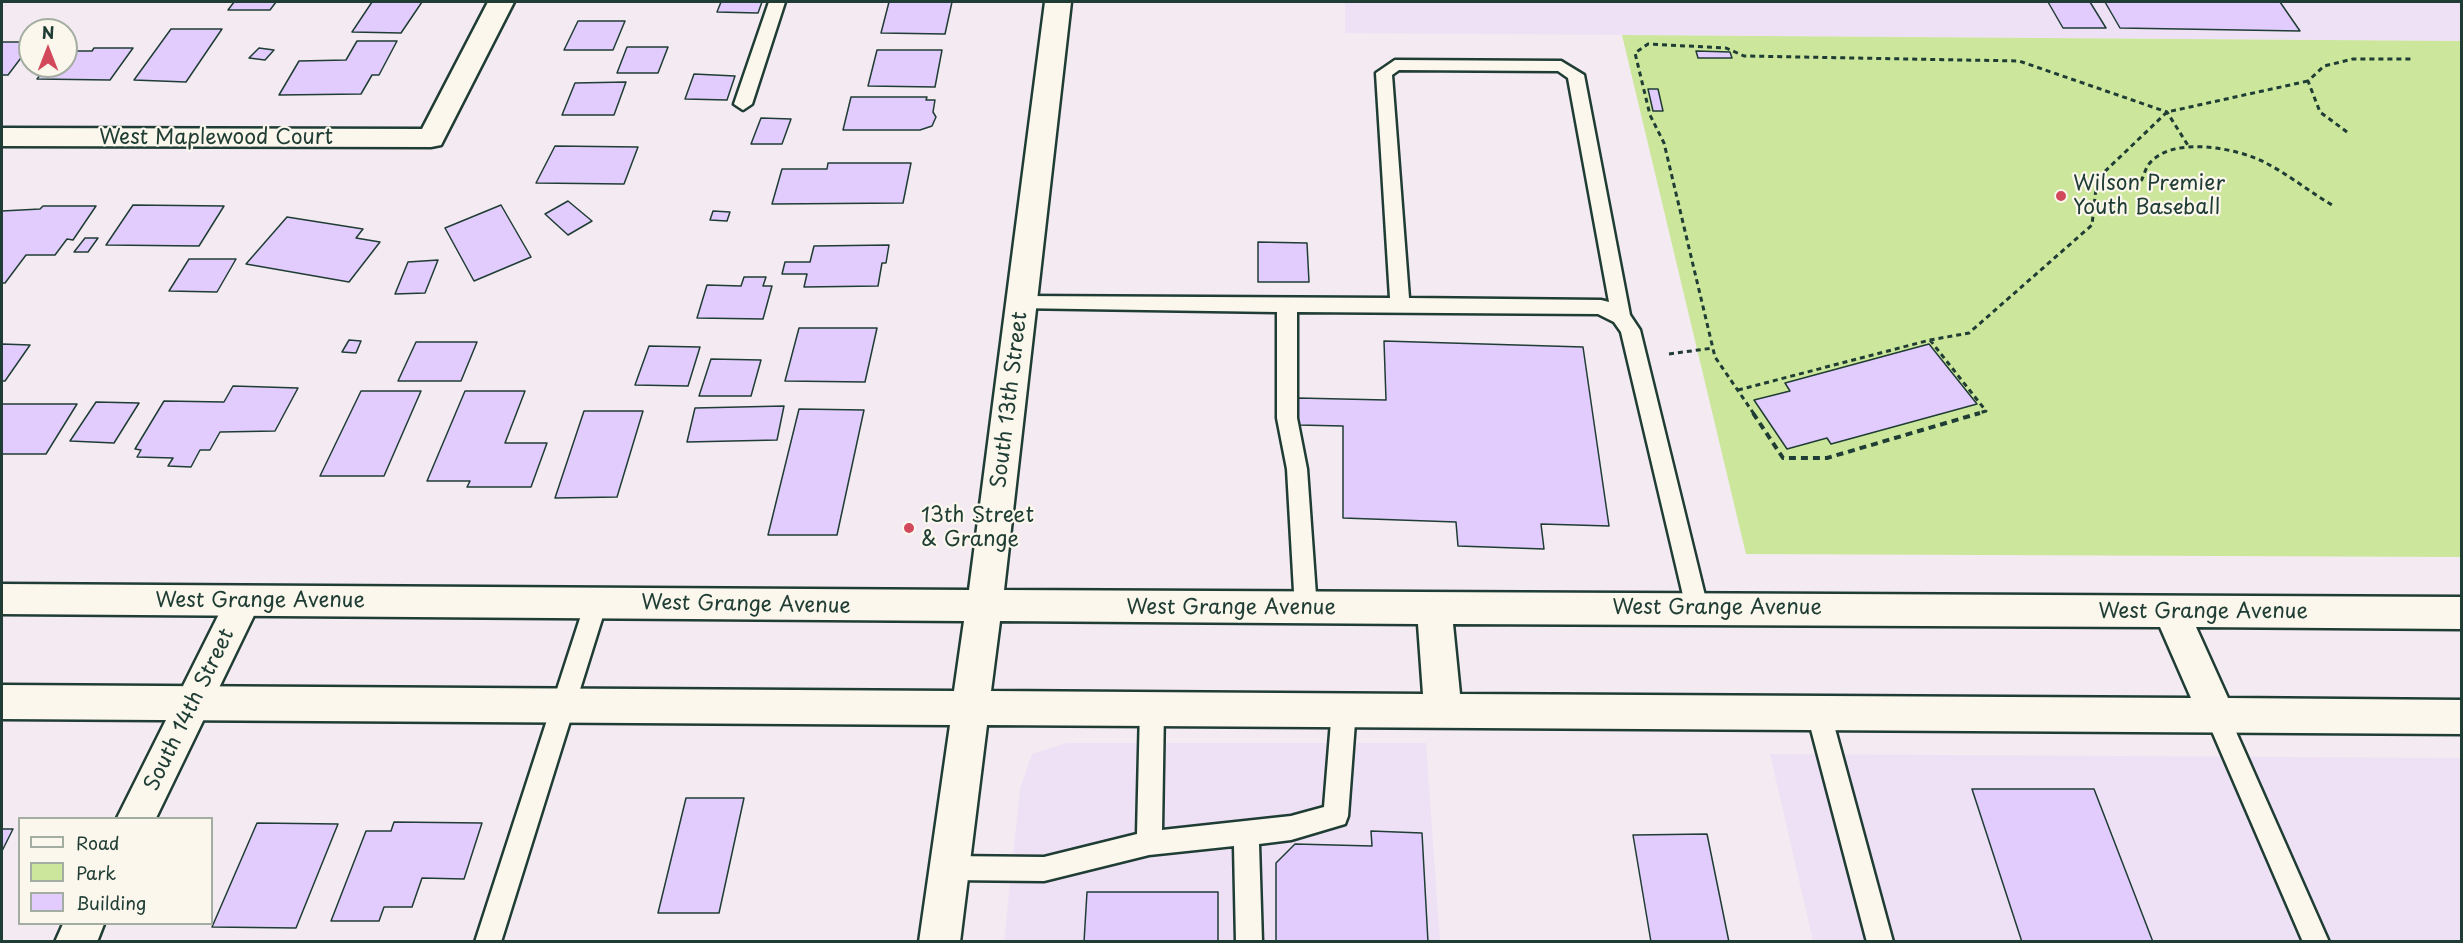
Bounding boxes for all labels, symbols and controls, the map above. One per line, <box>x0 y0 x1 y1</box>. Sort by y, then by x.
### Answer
north arrow <box>18 18 78 78</box>
text: N <box>42 20 54 44</box>
street label: West Maplewood Court <box>99 125 333 151</box>
place label: Wilson Premier Youth Baseball <box>2073 171 2225 221</box>
marker: Wilson Premier Youth Baseball <box>2054 189 2068 203</box>
street label: South 13th Street <box>987 310 1033 490</box>
place label: 13th Street & Grange <box>921 503 1034 553</box>
marker: 13th Street & Grange <box>902 521 916 535</box>
street label: West Grange Avenue <box>155 588 365 614</box>
street label: West Grange Avenue <box>641 591 851 619</box>
street label: West Grange Avenue <box>1126 595 1336 621</box>
street label: West Grange Avenue <box>1612 595 1822 621</box>
street label: West Grange Avenue <box>2098 599 2308 625</box>
street label: South 14th Street <box>140 625 240 795</box>
legend <box>18 817 213 925</box>
text: Road <box>76 829 120 856</box>
text: Park <box>76 859 116 886</box>
text: Building <box>76 889 146 916</box>

